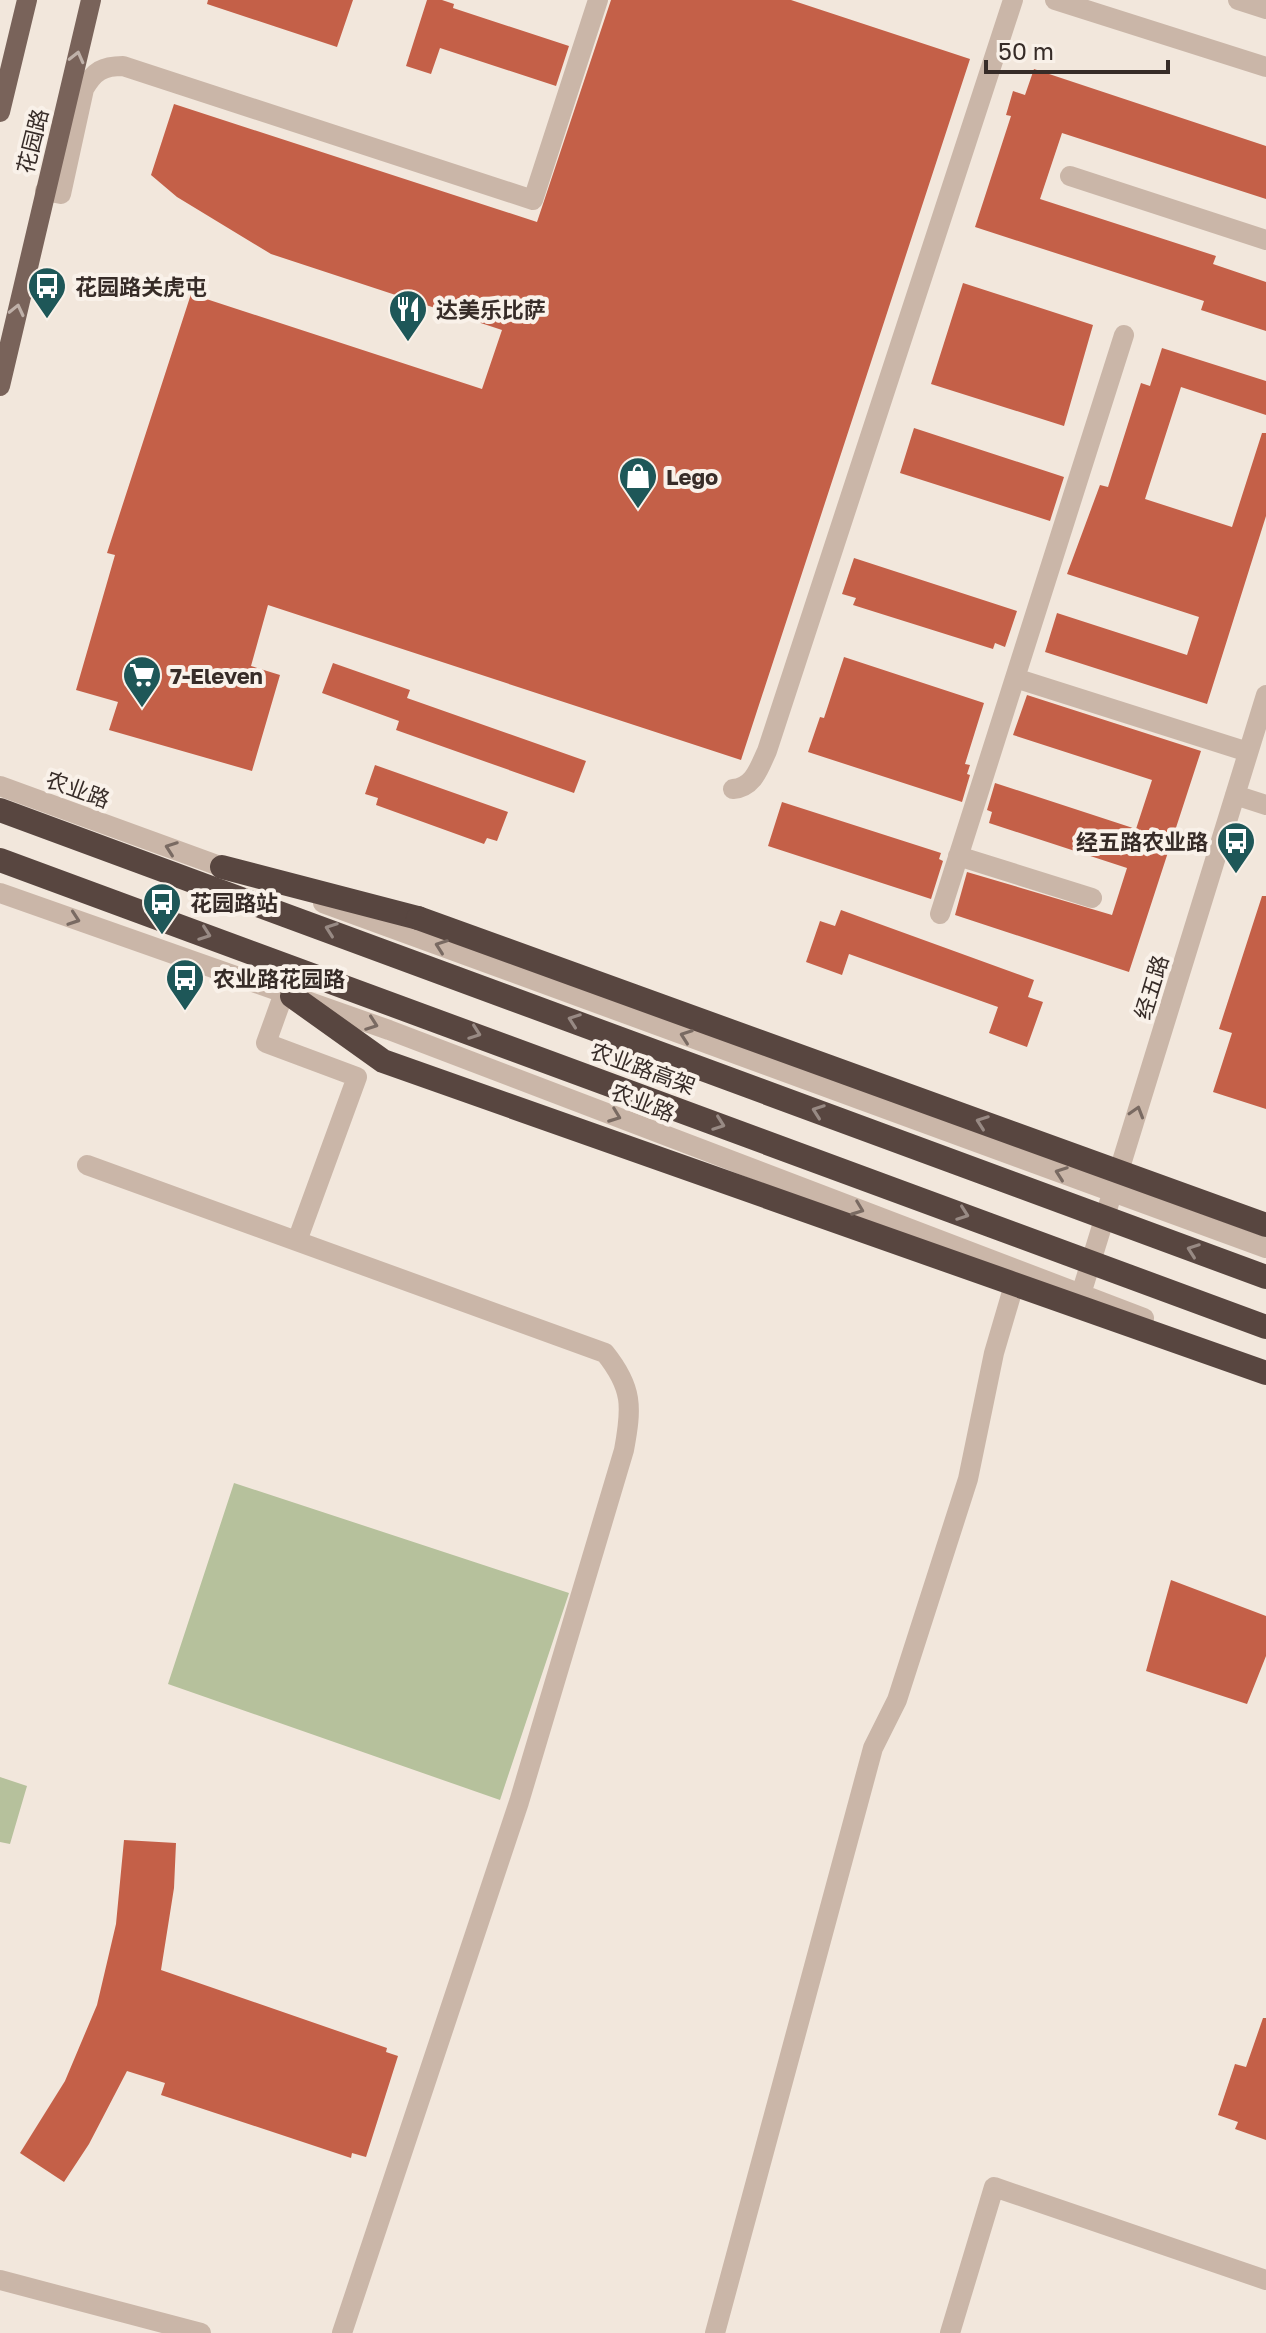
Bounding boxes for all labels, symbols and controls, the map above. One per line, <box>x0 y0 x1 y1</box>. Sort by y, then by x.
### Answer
scale bar <box>986 24 1168 74</box>
text: 50 m <box>998 36 1054 65</box>
one-way arrow <box>68 51 85 65</box>
street label: 花园路 <box>11 106 53 176</box>
bus stop icon: 花园路关虎屯 <box>26 265 68 320</box>
place label: 花园路关虎屯 <box>75 273 207 300</box>
restaurant icon: 达美乐比萨 <box>387 288 429 343</box>
place label: 达美乐比萨 <box>436 296 546 323</box>
one-way arrow <box>8 304 25 318</box>
shop icon: Lego <box>617 455 659 510</box>
place label: Lego <box>666 463 718 490</box>
supermarket icon: 7-Eleven <box>121 654 163 709</box>
place label: 7-Eleven <box>170 662 263 689</box>
street label: 农业路 <box>42 765 114 813</box>
bus stop icon: 经五路农业路 <box>1215 820 1257 875</box>
place label: 经五路农业路 <box>1076 828 1208 855</box>
one-way arrow <box>164 841 178 858</box>
bus stop icon: 花园路站 <box>141 881 183 936</box>
place label: 花园路站 <box>190 889 278 916</box>
one-way arrow <box>66 909 80 926</box>
one-way arrow <box>324 923 338 939</box>
one-way arrow <box>197 924 211 940</box>
one-way arrow <box>435 940 449 956</box>
street label: 经五路 <box>1128 951 1174 1023</box>
bus stop icon: 农业路花园路 <box>164 957 206 1012</box>
place label: 农业路花园路 <box>213 965 345 992</box>
one-way arrow <box>568 1013 582 1030</box>
one-way arrow <box>364 1015 378 1031</box>
one-way arrow <box>467 1023 481 1040</box>
one-way arrow <box>679 1029 693 1045</box>
street label: 农业路高架 <box>587 1037 699 1099</box>
street label: 农业路 <box>607 1078 679 1126</box>
one-way arrow <box>812 1104 826 1120</box>
one-way arrow <box>607 1106 621 1123</box>
one-way arrow <box>1128 1106 1144 1120</box>
one-way arrow <box>711 1114 725 1131</box>
one-way arrow <box>976 1115 990 1132</box>
one-way arrow <box>1055 1166 1069 1183</box>
one-way arrow <box>850 1199 864 1216</box>
one-way arrow <box>955 1204 969 1221</box>
one-way arrow <box>1187 1243 1201 1260</box>

